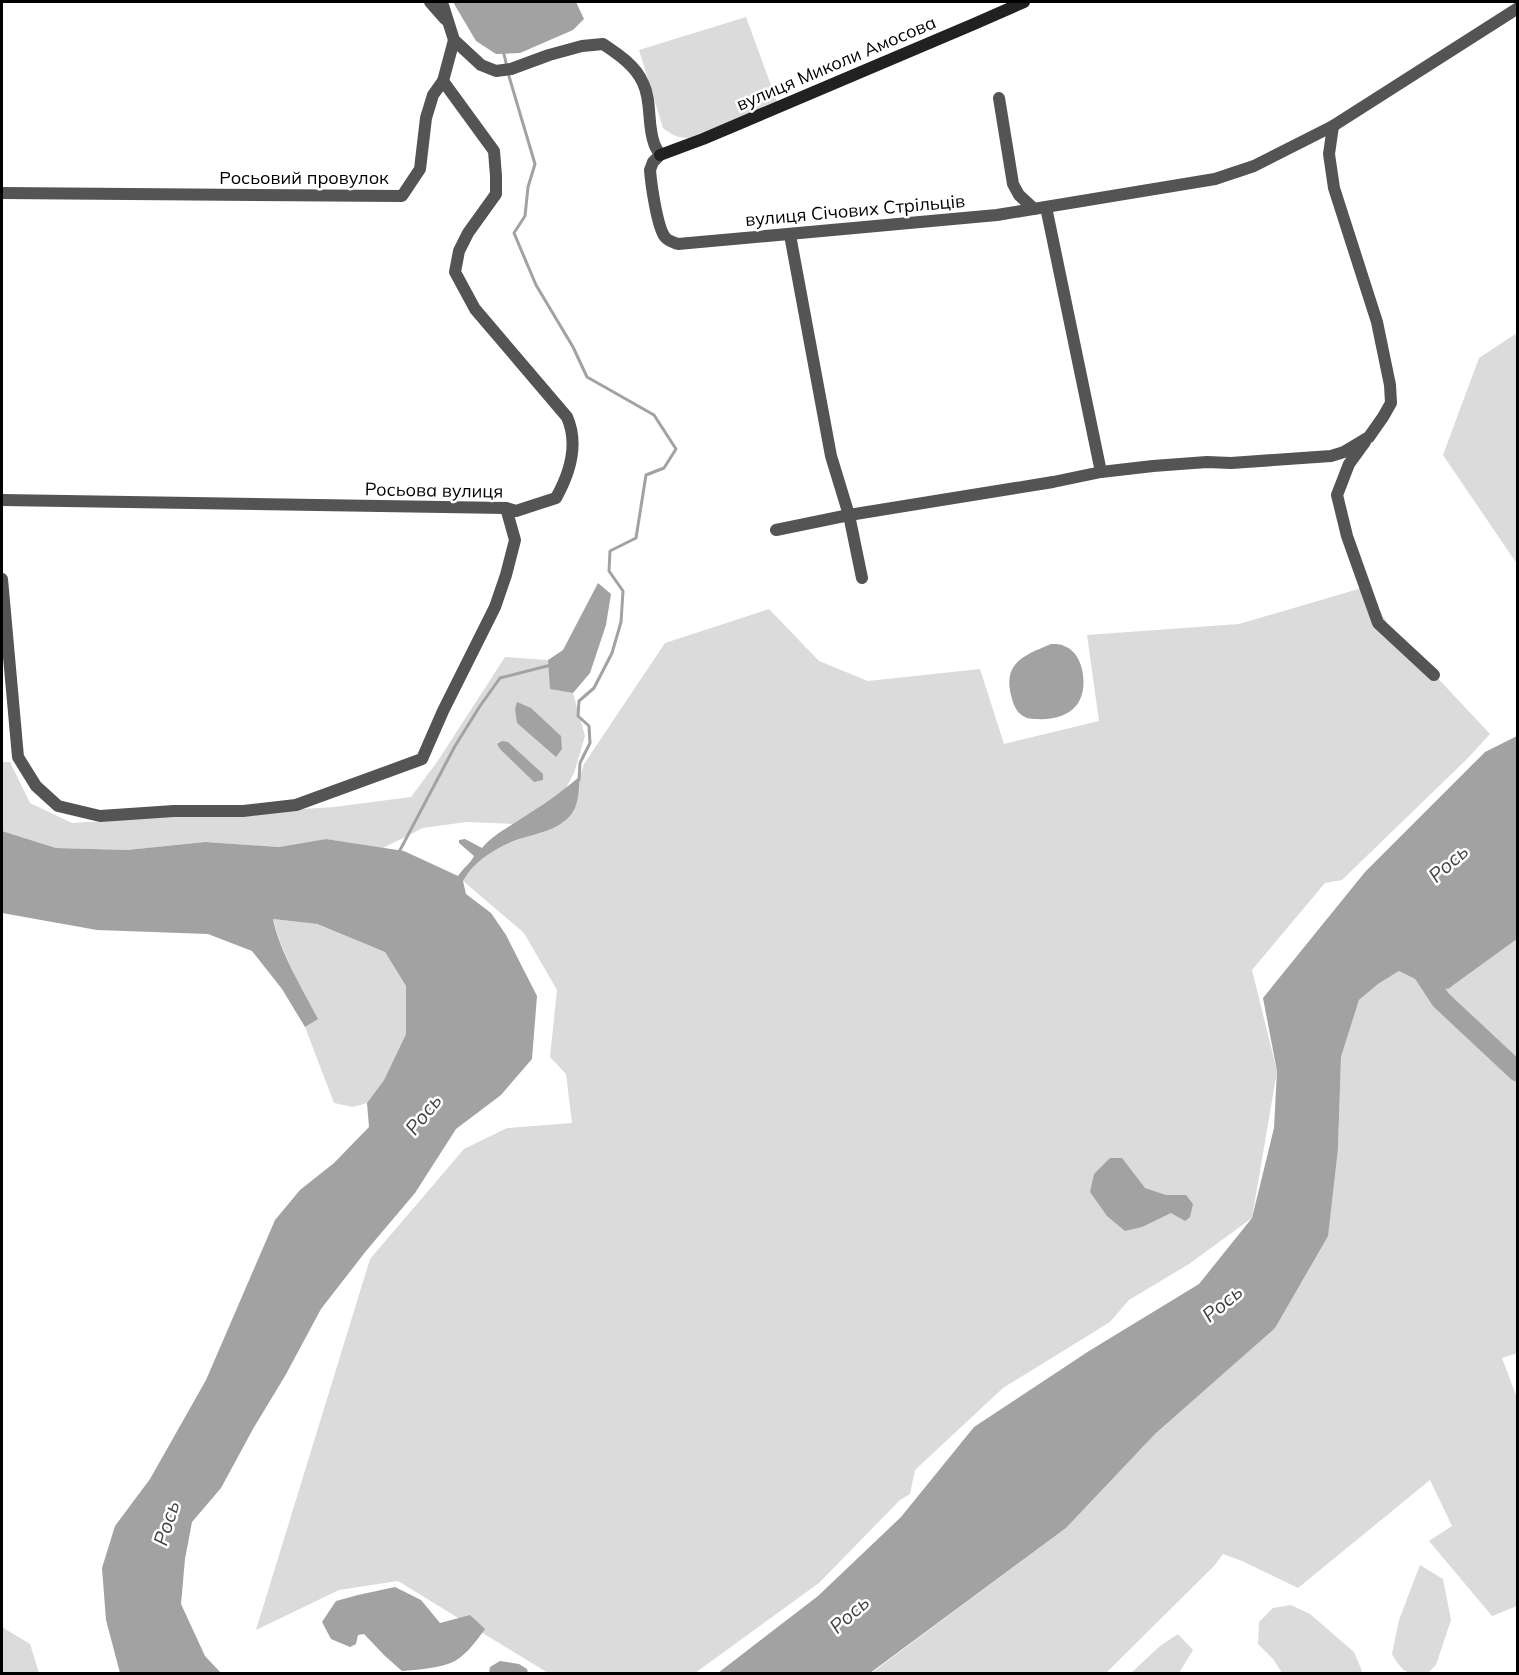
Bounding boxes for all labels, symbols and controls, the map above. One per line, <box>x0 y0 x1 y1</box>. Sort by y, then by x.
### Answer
street label: вулиця Миколи Амосова <box>733 10 939 116</box>
street label: Росьовий провулок <box>219 166 389 189</box>
street label: вулиця Січових Стрільців <box>744 189 966 231</box>
street label: Росьова вулиця <box>365 477 503 503</box>
water label: Рось <box>1423 839 1473 887</box>
water label: Рось <box>399 1088 447 1140</box>
water label: Рось <box>1197 1279 1247 1327</box>
water label: Рось <box>147 1498 185 1548</box>
water label: Рось <box>824 1590 874 1638</box>

